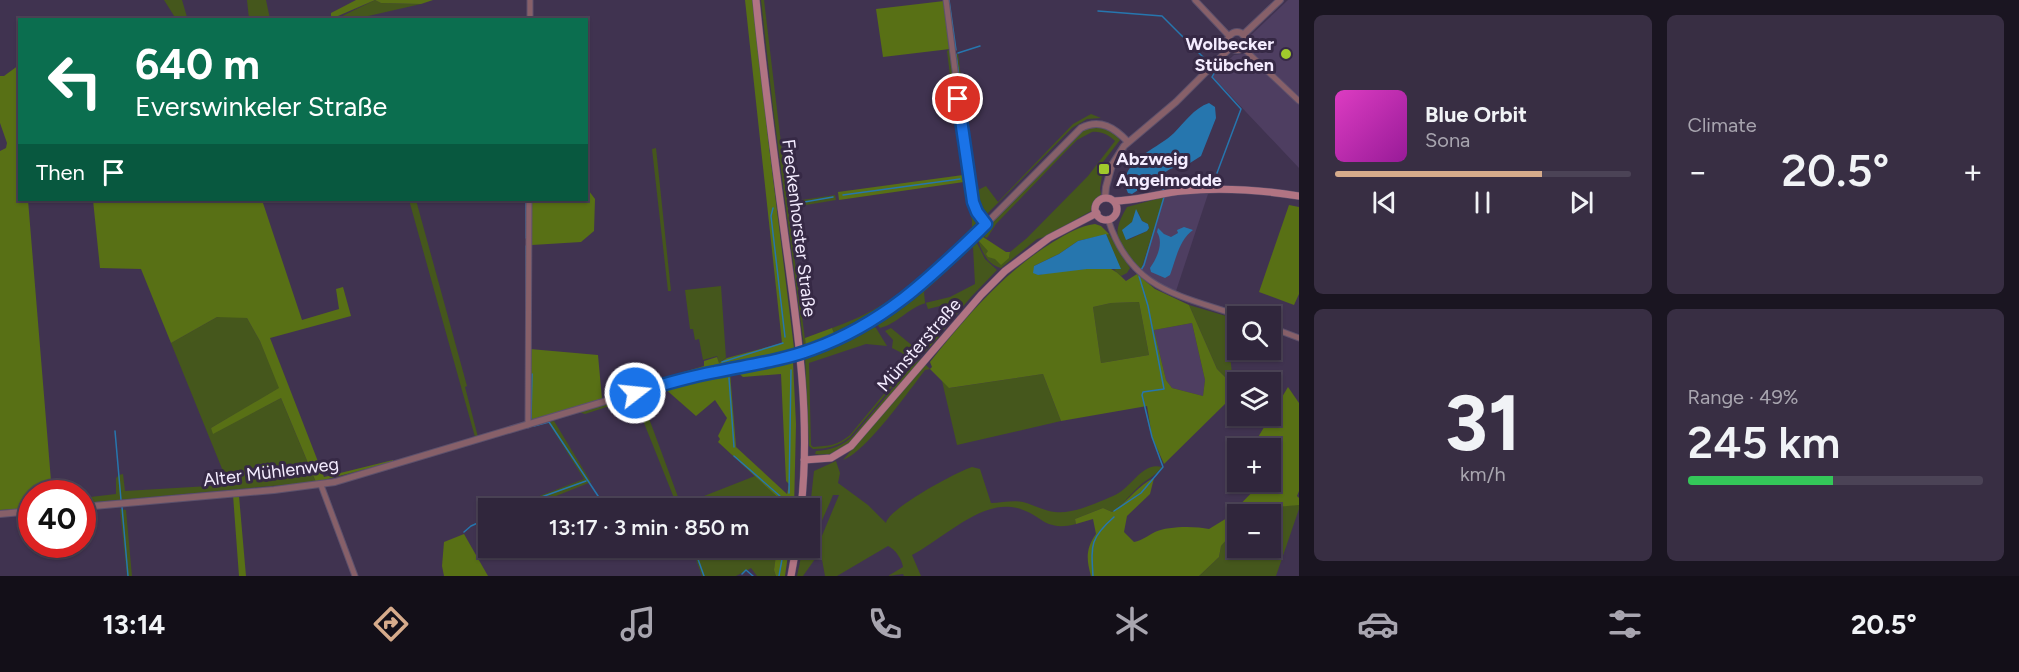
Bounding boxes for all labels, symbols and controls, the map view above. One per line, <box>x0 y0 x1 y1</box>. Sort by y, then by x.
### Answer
place label: Wolbecker Stübchen <box>1186 33 1274 76</box>
text: 640 m <box>135 39 260 90</box>
icon: left <box>36 42 114 120</box>
marker: Wolbecker Stübchen <box>1279 47 1293 61</box>
pin <box>932 73 983 124</box>
icon: arrive <box>941 82 974 115</box>
text: Everswinkeler Straße <box>135 90 387 123</box>
text: Blue Orbit <box>1425 101 1527 128</box>
text: Climate <box>1688 113 1757 137</box>
text: Sona <box>1425 128 1470 152</box>
street label: Freckenhorster Straße <box>777 138 821 318</box>
text: 20.5° <box>1781 143 1889 197</box>
place label: Abzweig Angelmodde <box>1116 148 1222 191</box>
text: − <box>1688 152 1708 191</box>
text: + <box>1962 152 1983 191</box>
icon: arrive <box>97 156 130 189</box>
text: Then <box>36 159 85 186</box>
marker: Abzweig Angelmodde <box>1097 162 1111 176</box>
icon: previous <box>1368 186 1401 219</box>
icon: pause <box>1466 186 1499 219</box>
icon: next <box>1565 186 1598 219</box>
street label: Münsterstraße <box>872 294 966 396</box>
map controls <box>1227 306 1281 558</box>
button: search <box>1227 306 1281 360</box>
position arrow <box>603 361 667 425</box>
button: layers <box>1227 372 1281 426</box>
text: 31 <box>1445 376 1521 470</box>
text: Range · 49% <box>1688 385 1798 409</box>
text: 245 km <box>1688 415 1840 469</box>
button: + <box>1227 438 1281 492</box>
street label: Alter Mühlenweg <box>202 453 340 491</box>
text: km/h <box>1460 462 1506 486</box>
speed limit sign: 40 <box>18 480 96 558</box>
button: − <box>1227 504 1281 558</box>
text: 13:17 · 3 min · 850 m <box>549 514 749 541</box>
icon: directions <box>370 603 412 645</box>
icon: music <box>617 603 659 645</box>
icon: phone <box>864 603 906 645</box>
icon: climate <box>1111 603 1153 645</box>
icon: car <box>1357 603 1399 645</box>
icon: filters <box>1604 603 1646 645</box>
text: 13:14 <box>102 608 165 641</box>
text: 20.5° <box>1851 608 1917 641</box>

